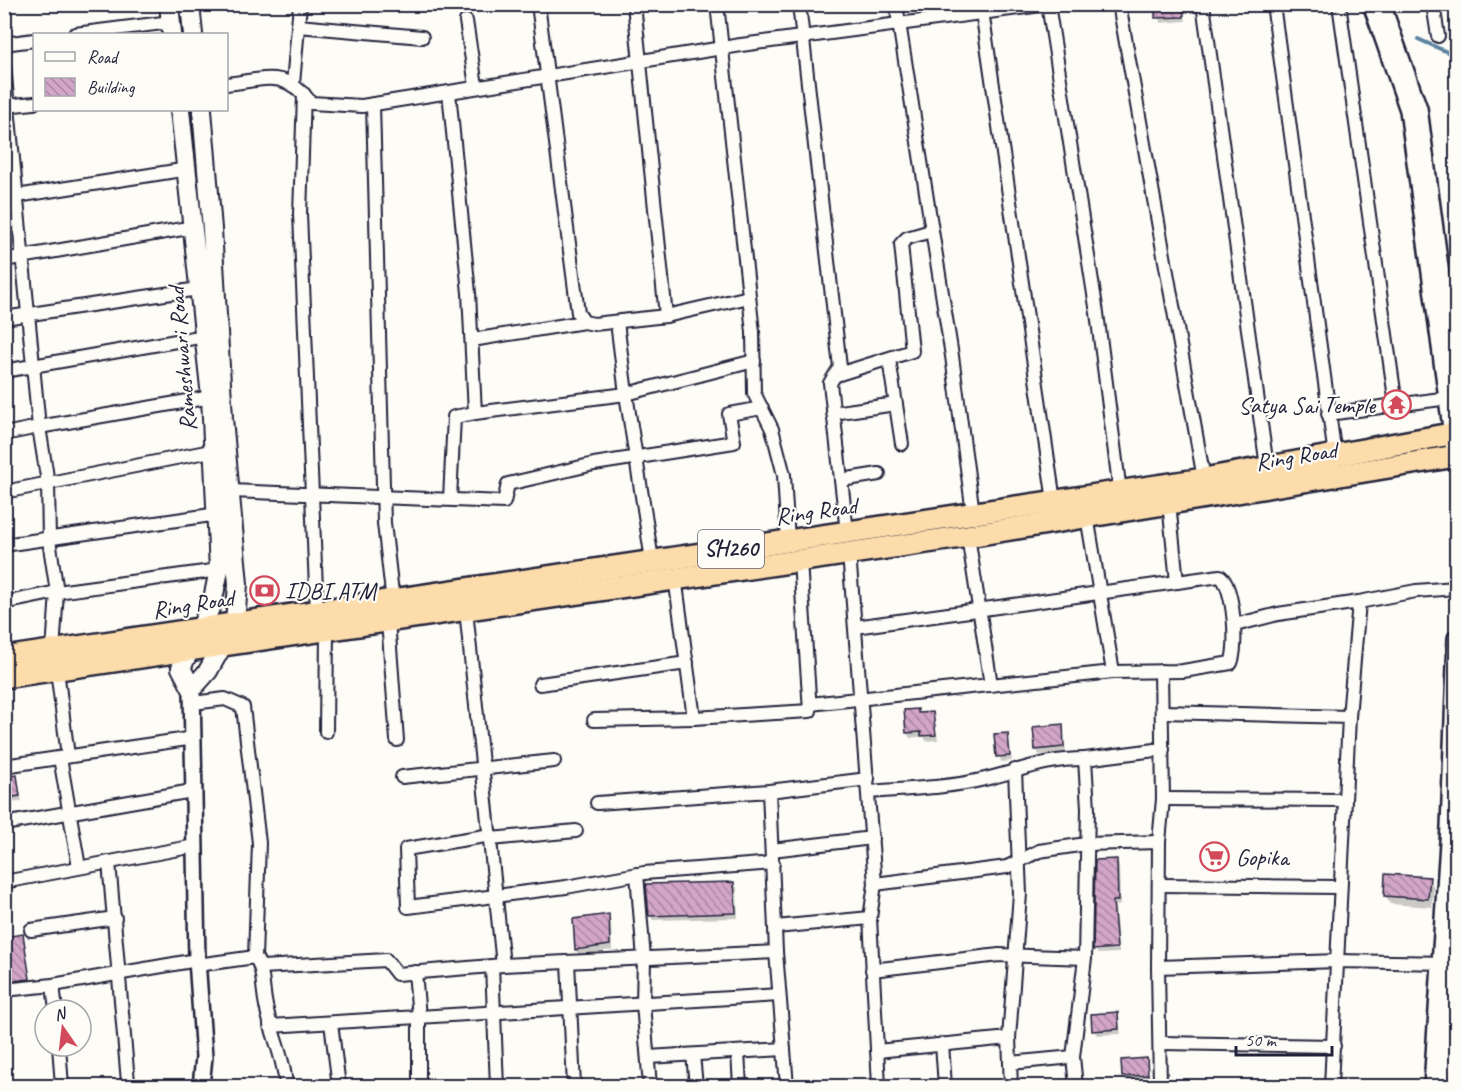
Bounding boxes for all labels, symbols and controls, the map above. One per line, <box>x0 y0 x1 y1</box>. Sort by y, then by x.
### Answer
legend <box>33 33 228 111</box>
text: Road <box>87 46 120 68</box>
text: Building <box>87 76 136 98</box>
street label: Rameshwari Road <box>160 282 203 433</box>
temple icon: Satya Sai Temple <box>1380 389 1412 421</box>
place label: Satya Sai Temple <box>1238 390 1377 420</box>
street label: Ring Road <box>1253 434 1342 477</box>
street label: Ring Road <box>773 490 862 532</box>
road number: SH260 <box>698 530 764 568</box>
bank icon: IDBI ATM <box>248 575 280 607</box>
place label: IDBI ATM <box>285 576 378 606</box>
street label: Ring Road <box>150 582 239 625</box>
supermarket icon: Gopika <box>1199 841 1231 873</box>
place label: Gopika <box>1236 842 1290 872</box>
north arrow <box>33 998 93 1058</box>
text: N <box>52 1003 70 1025</box>
scale bar <box>1236 1019 1332 1057</box>
text: 50 m <box>1245 1029 1278 1051</box>

